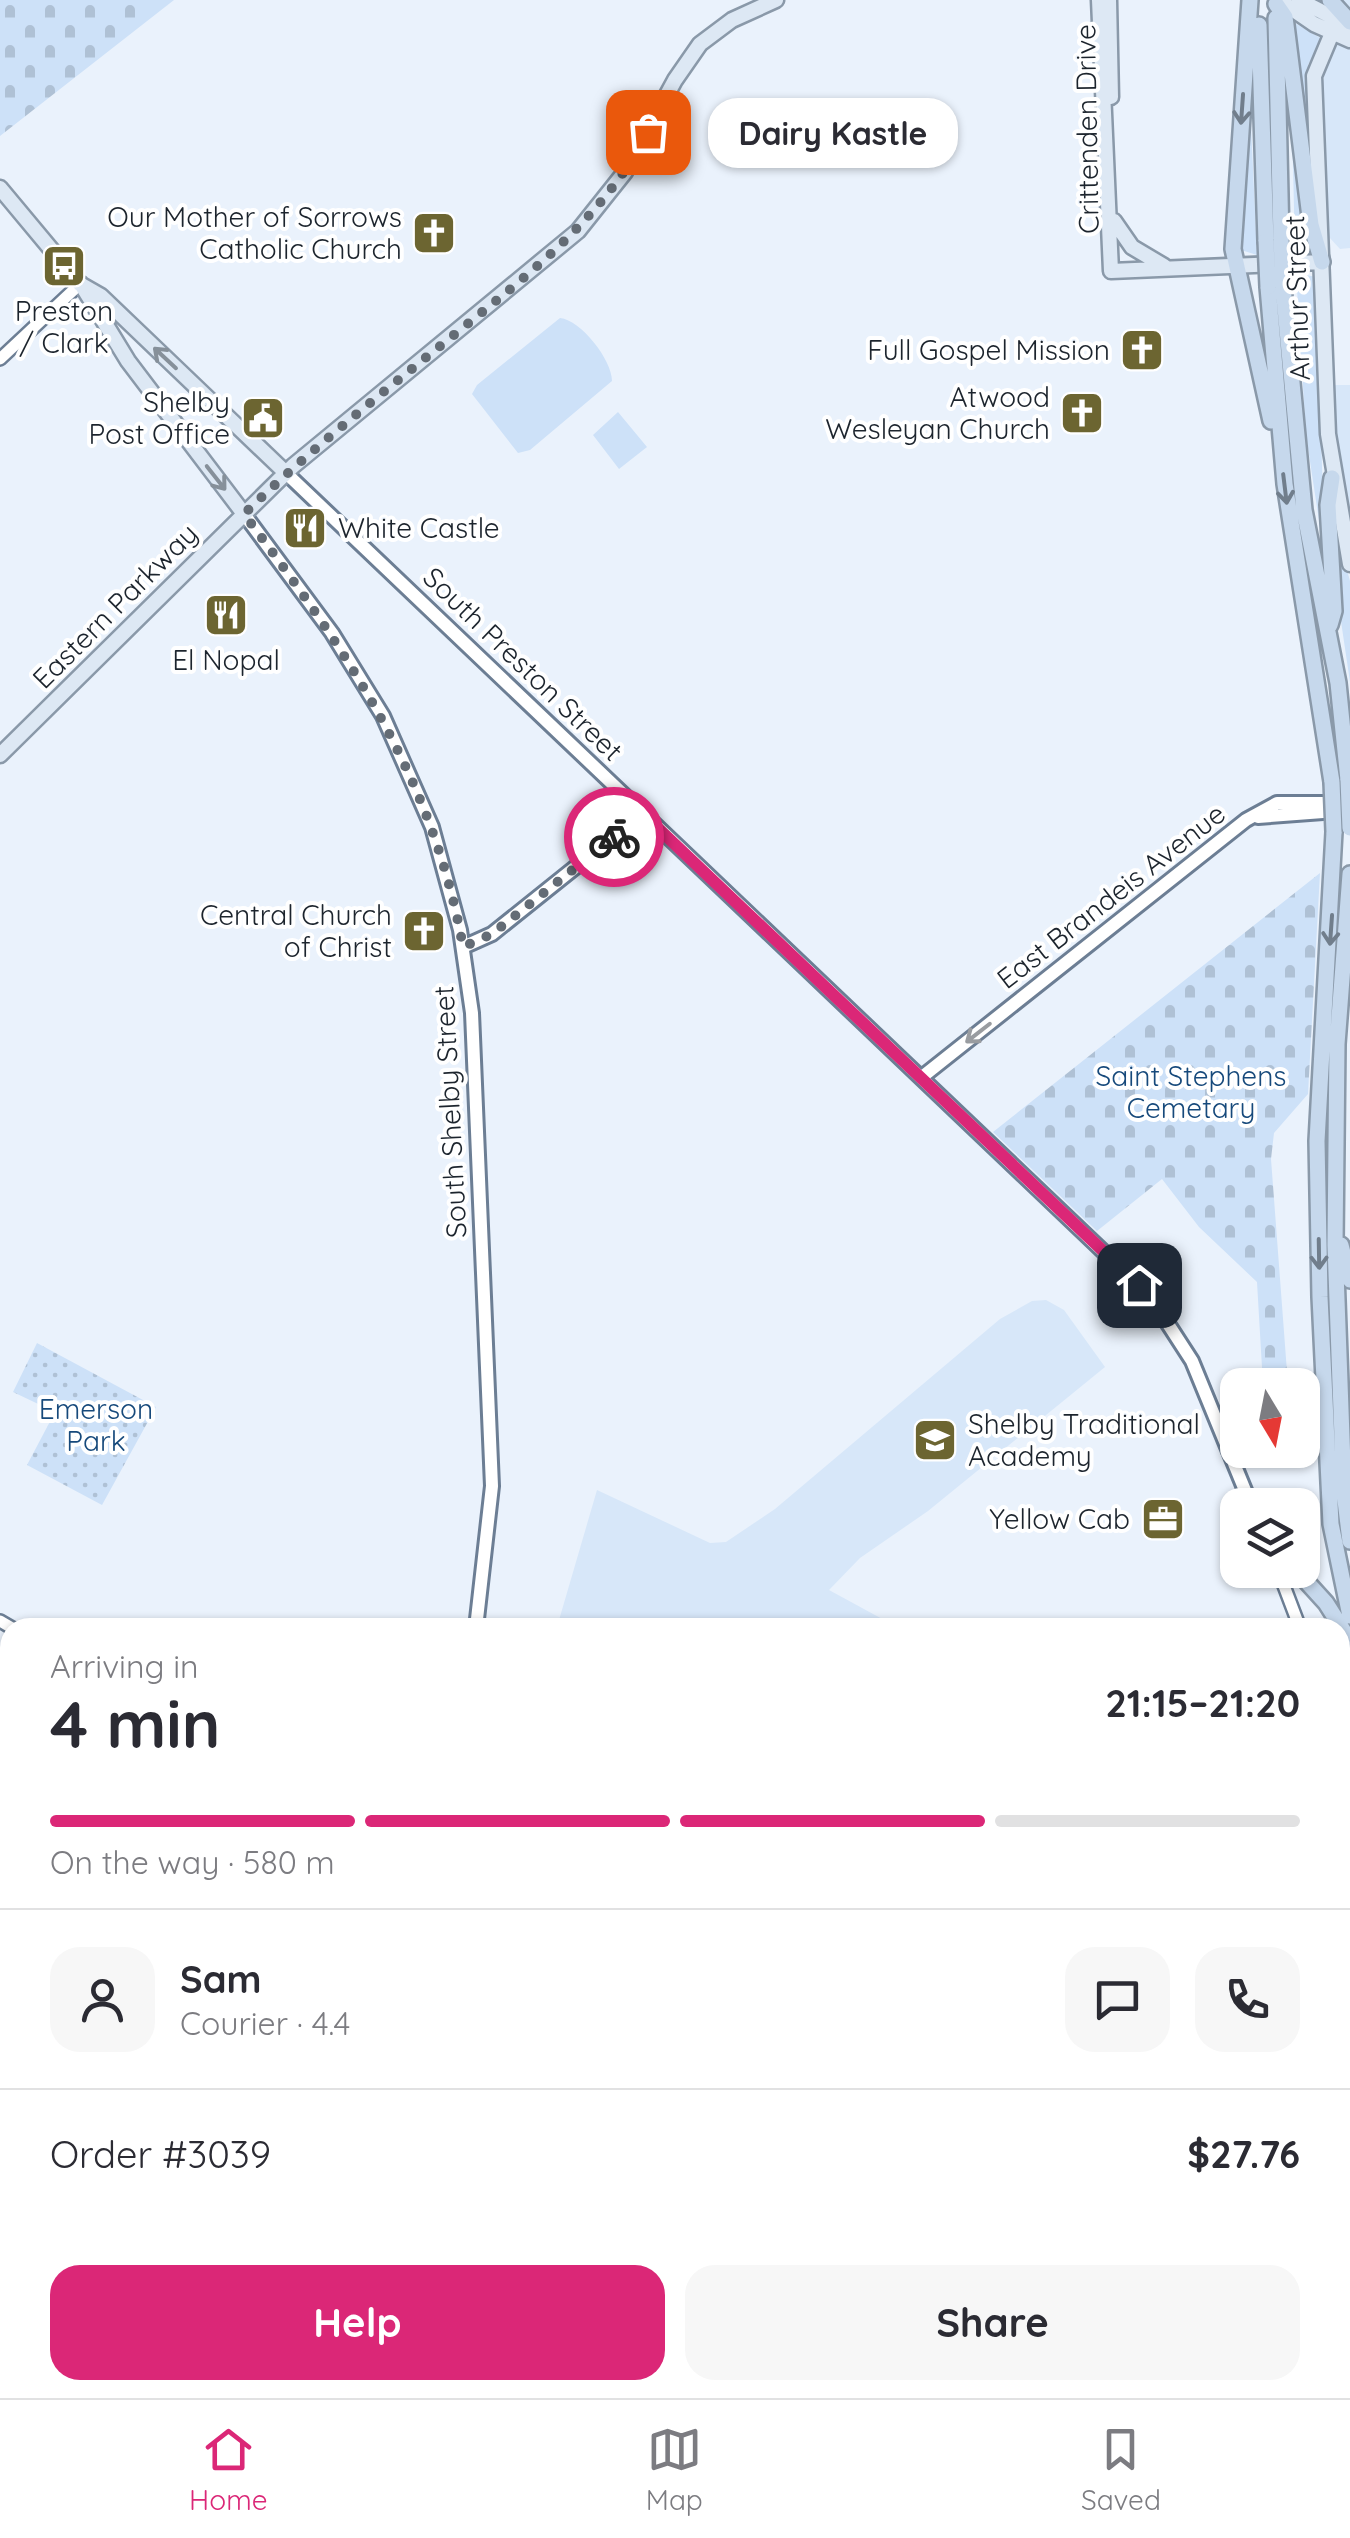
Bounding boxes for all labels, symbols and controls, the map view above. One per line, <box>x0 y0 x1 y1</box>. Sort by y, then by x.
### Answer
street label: Crittenden Drive <box>1067 24 1106 234</box>
pin <box>606 90 691 175</box>
one-way arrow <box>1232 92 1251 124</box>
callout: Dairy Kastle <box>708 97 958 167</box>
icon: bag <box>621 105 676 160</box>
text: Dairy Kastle <box>739 113 927 153</box>
place label: Our Mother of Sorrows Catholic Church <box>107 199 402 266</box>
church icon: Our Mother of Sorrows Catholic Church <box>411 210 457 256</box>
street label: Arthur Street <box>1276 215 1317 381</box>
bus stop icon: Preston / Clark <box>41 243 87 289</box>
place label: Preston / Clark <box>15 293 113 360</box>
church icon: Full Gospel Mission <box>1119 327 1165 373</box>
place label: Full Gospel Mission <box>867 332 1110 367</box>
one-way arrow <box>153 347 178 370</box>
place label: Atwood Wesleyan Church <box>825 379 1050 446</box>
place label: Shelby Post Office <box>89 384 230 451</box>
church icon: Atwood Wesleyan Church <box>1059 390 1105 436</box>
public building icon: Shelby Post Office <box>240 395 286 441</box>
one-way arrow <box>205 464 226 491</box>
one-way arrow <box>1277 472 1295 505</box>
restaurant icon: White Castle <box>282 505 328 551</box>
place label: White Castle <box>338 510 500 545</box>
street label: Eastern Parkway <box>25 516 204 695</box>
street label: South Preston Street <box>416 559 630 768</box>
restaurant icon: El Nopal <box>203 592 249 638</box>
place label: El Nopal <box>172 642 280 677</box>
courier <box>564 787 664 887</box>
street label: East Brandeis Avenue <box>989 796 1232 996</box>
icon: bike <box>587 810 642 865</box>
place label: Central Church of Christ <box>200 897 392 964</box>
church icon: Central Church of Christ <box>401 908 447 954</box>
one-way arrow <box>1321 913 1340 945</box>
street label: South Shelby Street <box>425 985 474 1239</box>
one-way arrow <box>965 1022 992 1043</box>
park label: Saint Stephens Cemetary <box>1096 1058 1286 1125</box>
one-way arrow <box>1310 1238 1328 1270</box>
pin <box>1097 1243 1182 1328</box>
icon: home <box>1112 1258 1167 1313</box>
north arrow <box>1220 1368 1320 1468</box>
map controls <box>1220 1368 1320 1588</box>
park label: Emerson Park <box>39 1391 153 1458</box>
place label: Shelby Traditional Academy <box>968 1406 1200 1473</box>
school or university icon: Shelby Traditional Academy <box>912 1417 958 1463</box>
button: layers <box>1220 1488 1320 1588</box>
office icon: Yellow Cab <box>1140 1496 1186 1542</box>
place label: Yellow Cab <box>989 1501 1130 1536</box>
text: Arriving in <box>50 1646 199 1686</box>
text: 21:15–21:20 <box>1105 1679 1300 1727</box>
text: 4 min <box>50 1683 220 1764</box>
text: On the way · 580 m <box>50 1842 335 1882</box>
button: person <box>50 1947 155 2052</box>
button: chat <box>1065 1947 1170 2052</box>
button: phone <box>1195 1947 1300 2052</box>
text: Sam <box>180 1955 262 2003</box>
text: Courier · 4.4 <box>180 2003 350 2043</box>
text: Order #3039 <box>50 2130 271 2178</box>
text: $27.76 <box>1187 2130 1300 2178</box>
button: Help <box>50 2265 665 2380</box>
button: Share <box>685 2265 1300 2380</box>
tab: Home <box>189 2422 268 2517</box>
tab: Map <box>646 2422 703 2517</box>
tab: Saved <box>1081 2422 1161 2517</box>

